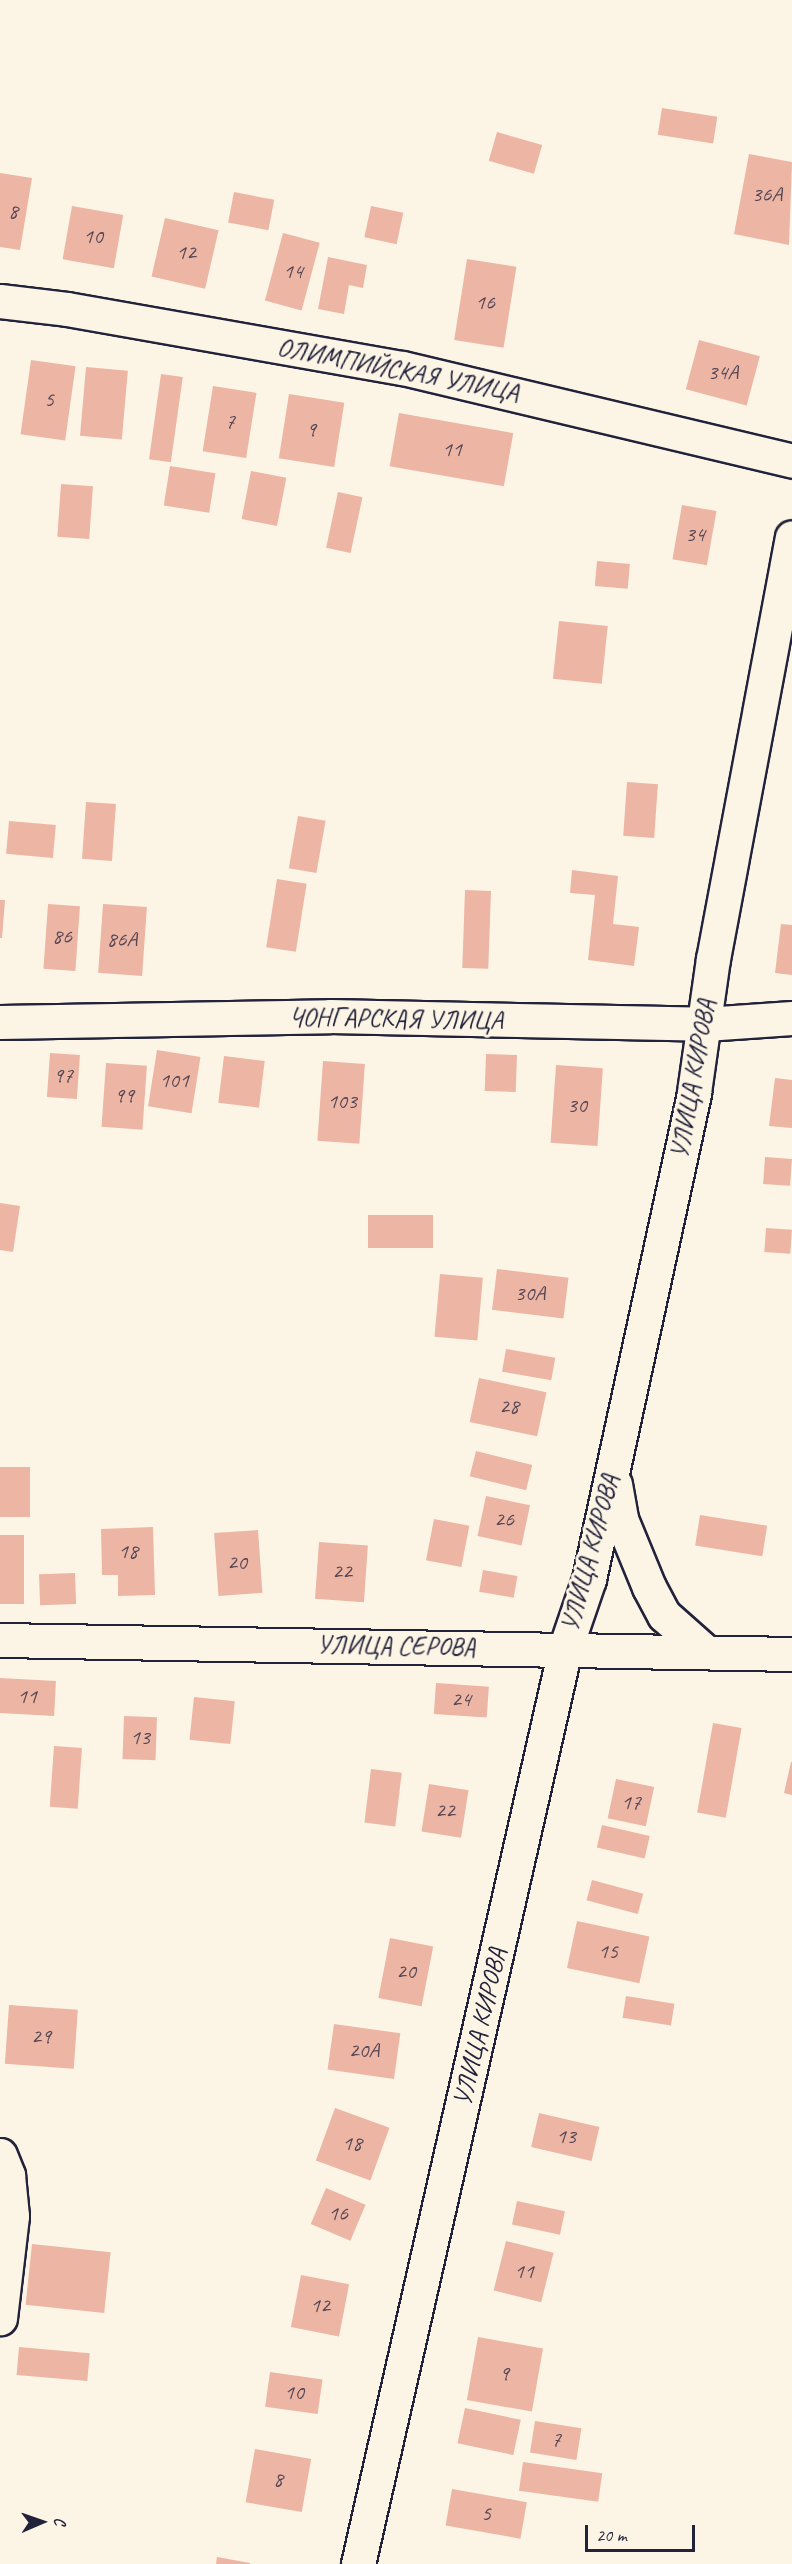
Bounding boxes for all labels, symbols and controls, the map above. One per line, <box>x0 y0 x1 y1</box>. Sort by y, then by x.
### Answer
house number: 36А <box>752 182 782 208</box>
house number: 8 <box>8 199 18 225</box>
house number: 10 <box>83 224 103 250</box>
house number: 12 <box>176 240 196 266</box>
house number: 14 <box>283 259 303 285</box>
house number: 16 <box>475 290 495 316</box>
street label: ОЛИМПИЙСКАЯ УЛИЦА <box>275 331 521 409</box>
house number: 34А <box>708 360 738 386</box>
house number: 5 <box>44 387 54 413</box>
house number: 7 <box>225 409 235 435</box>
house number: 9 <box>306 417 316 443</box>
house number: 11 <box>442 437 462 463</box>
house number: 34 <box>685 522 705 548</box>
house number: 86 <box>52 924 72 950</box>
house number: 86А <box>107 927 137 953</box>
street label: УЛИЦА КИРОВА <box>664 997 722 1161</box>
street label: ЧОНГАРСКАЯ УЛИЦА <box>289 1002 503 1036</box>
house number: 97 <box>53 1063 73 1089</box>
house number: 101 <box>159 1068 189 1094</box>
house number: 99 <box>114 1083 134 1109</box>
house number: 103 <box>327 1089 357 1115</box>
house number: 30 <box>567 1093 587 1119</box>
house number: 30А <box>515 1281 545 1307</box>
house number: 28 <box>499 1394 519 1420</box>
street label: УЛИЦА КИРОВА <box>554 1471 626 1635</box>
house number: 26 <box>494 1507 514 1533</box>
house number: 18 <box>118 1539 138 1565</box>
house number: 20 <box>227 1550 247 1576</box>
house number: 22 <box>332 1559 352 1585</box>
street label: УЛИЦА СЕРОВА <box>316 1629 476 1663</box>
house number: 11 <box>17 1684 37 1710</box>
house number: 24 <box>451 1687 471 1713</box>
house number: 13 <box>130 1725 150 1751</box>
house number: 17 <box>621 1790 641 1816</box>
house number: 22 <box>435 1798 455 1824</box>
house number: 15 <box>598 1939 618 1965</box>
street label: УЛИЦА КИРОВА <box>447 1945 513 2109</box>
house number: 20 <box>396 1959 416 1985</box>
house number: 29 <box>31 2024 51 2050</box>
house number: 20А <box>349 2038 379 2064</box>
house number: 13 <box>556 2124 576 2150</box>
house number: 18 <box>342 2131 362 2157</box>
house number: 16 <box>328 2201 348 2227</box>
house number: 11 <box>514 2259 534 2285</box>
house number: 12 <box>310 2293 330 2319</box>
house number: 9 <box>499 2361 509 2387</box>
house number: 10 <box>284 2380 304 2406</box>
house number: 7 <box>551 2427 561 2453</box>
house number: 8 <box>273 2467 283 2493</box>
north arrow <box>12 2492 72 2552</box>
house number: 5 <box>481 2501 491 2527</box>
scale bar <box>588 2513 698 2551</box>
text: С <box>50 2517 70 2526</box>
text: 20 m <box>596 2524 627 2546</box>

